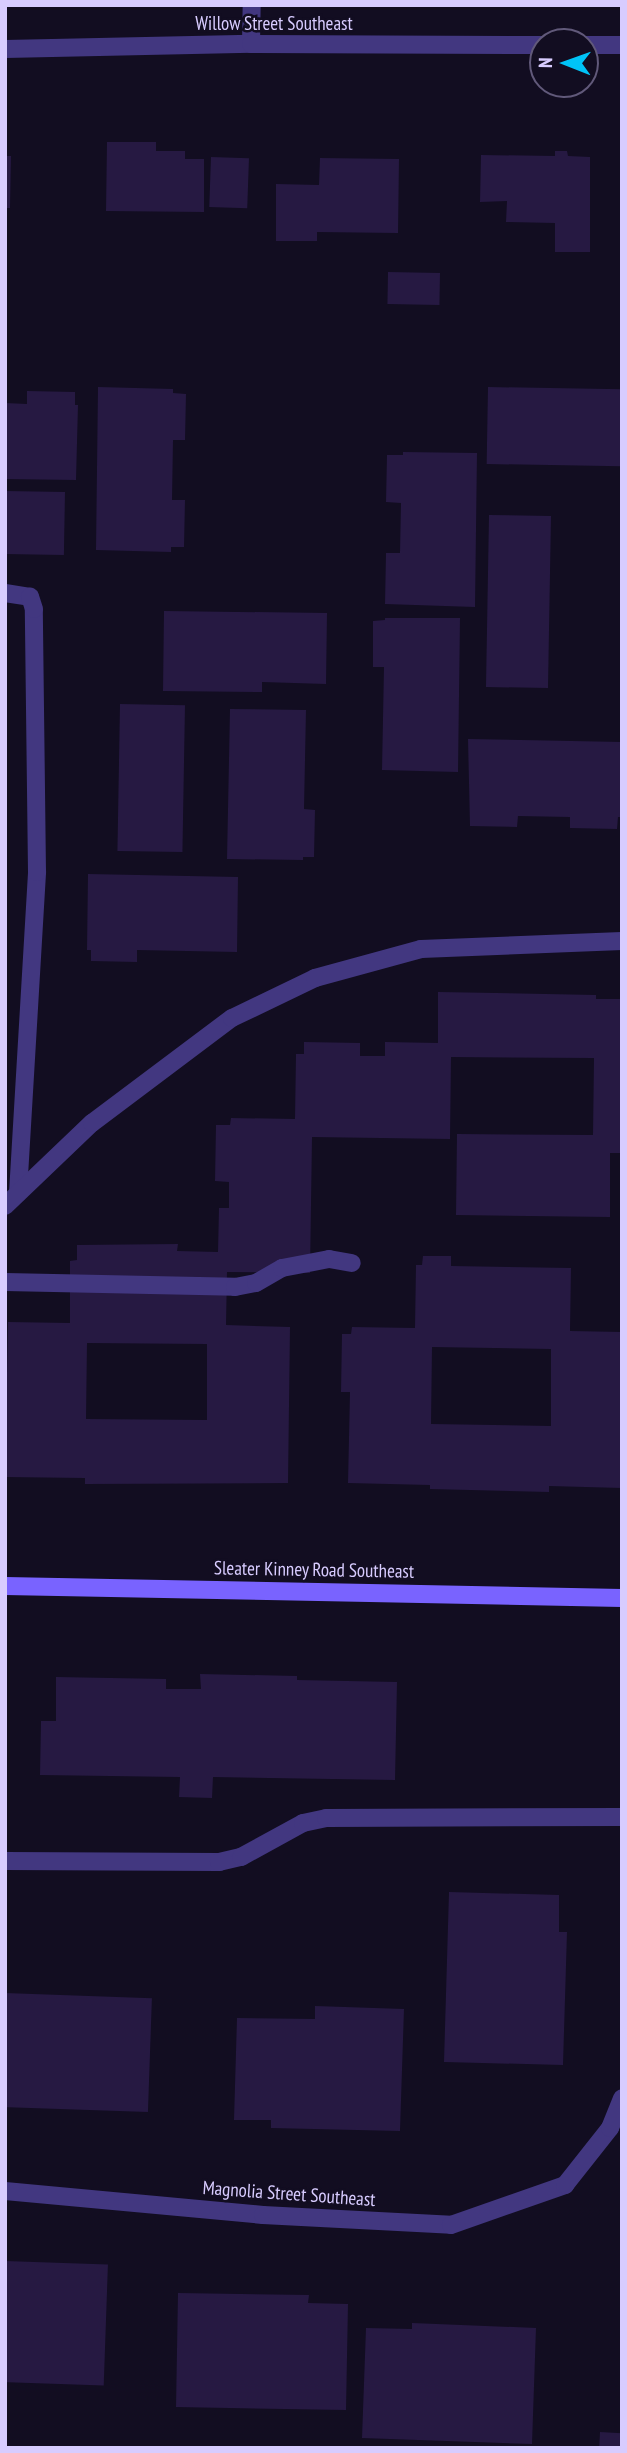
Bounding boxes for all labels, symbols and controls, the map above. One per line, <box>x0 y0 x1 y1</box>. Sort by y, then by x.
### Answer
street label: Willow Street Southeast <box>195 13 353 35</box>
north arrow <box>529 28 599 98</box>
text: N <box>533 57 557 68</box>
street label: Sleater Kinney Road Southeast <box>213 1557 415 1583</box>
street label: Magnolia Street Southeast <box>202 2177 376 2211</box>

